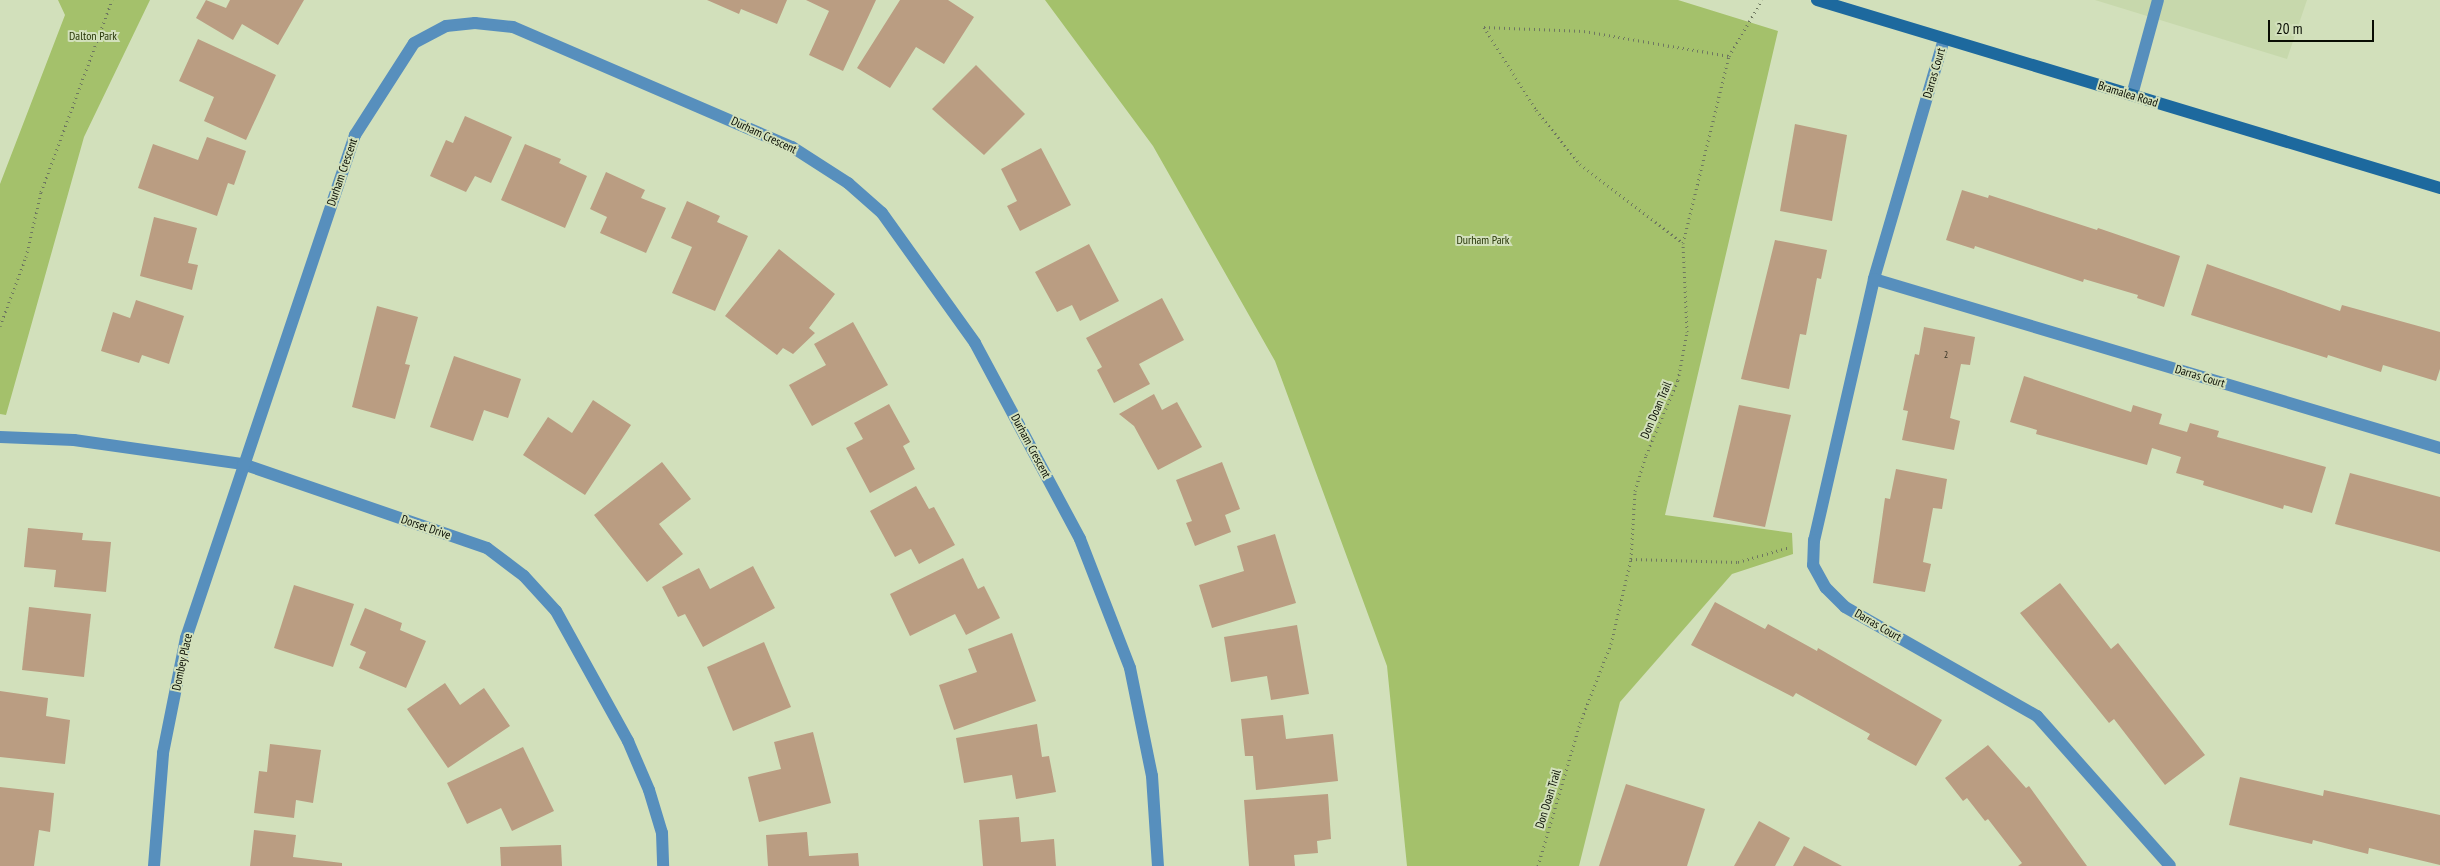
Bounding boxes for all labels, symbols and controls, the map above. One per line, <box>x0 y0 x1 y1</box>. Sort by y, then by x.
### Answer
scale bar <box>2270 10 2376 42</box>
text: 20 m <box>2276 19 2302 38</box>
park label: Dalton Park <box>69 29 117 43</box>
street label: Darras Court <box>1920 46 1948 100</box>
street label: Bramalea Road <box>2096 78 2160 110</box>
street label: Durham Crescent <box>729 114 799 156</box>
street label: Durham Crescent <box>324 136 360 208</box>
park label: Durham Park <box>1456 233 1510 247</box>
house number: 2 <box>1944 349 1948 361</box>
street label: Darras Court <box>2173 362 2227 390</box>
street label: Don Doan Trail <box>1637 379 1675 441</box>
street label: Durham Crescent <box>1008 412 1054 480</box>
street label: Dorset Drive <box>399 512 453 542</box>
street label: Darras Court <box>1852 606 1904 644</box>
street label: Dombey Place <box>169 632 195 692</box>
street label: Don Doan Trail <box>1532 768 1564 830</box>

